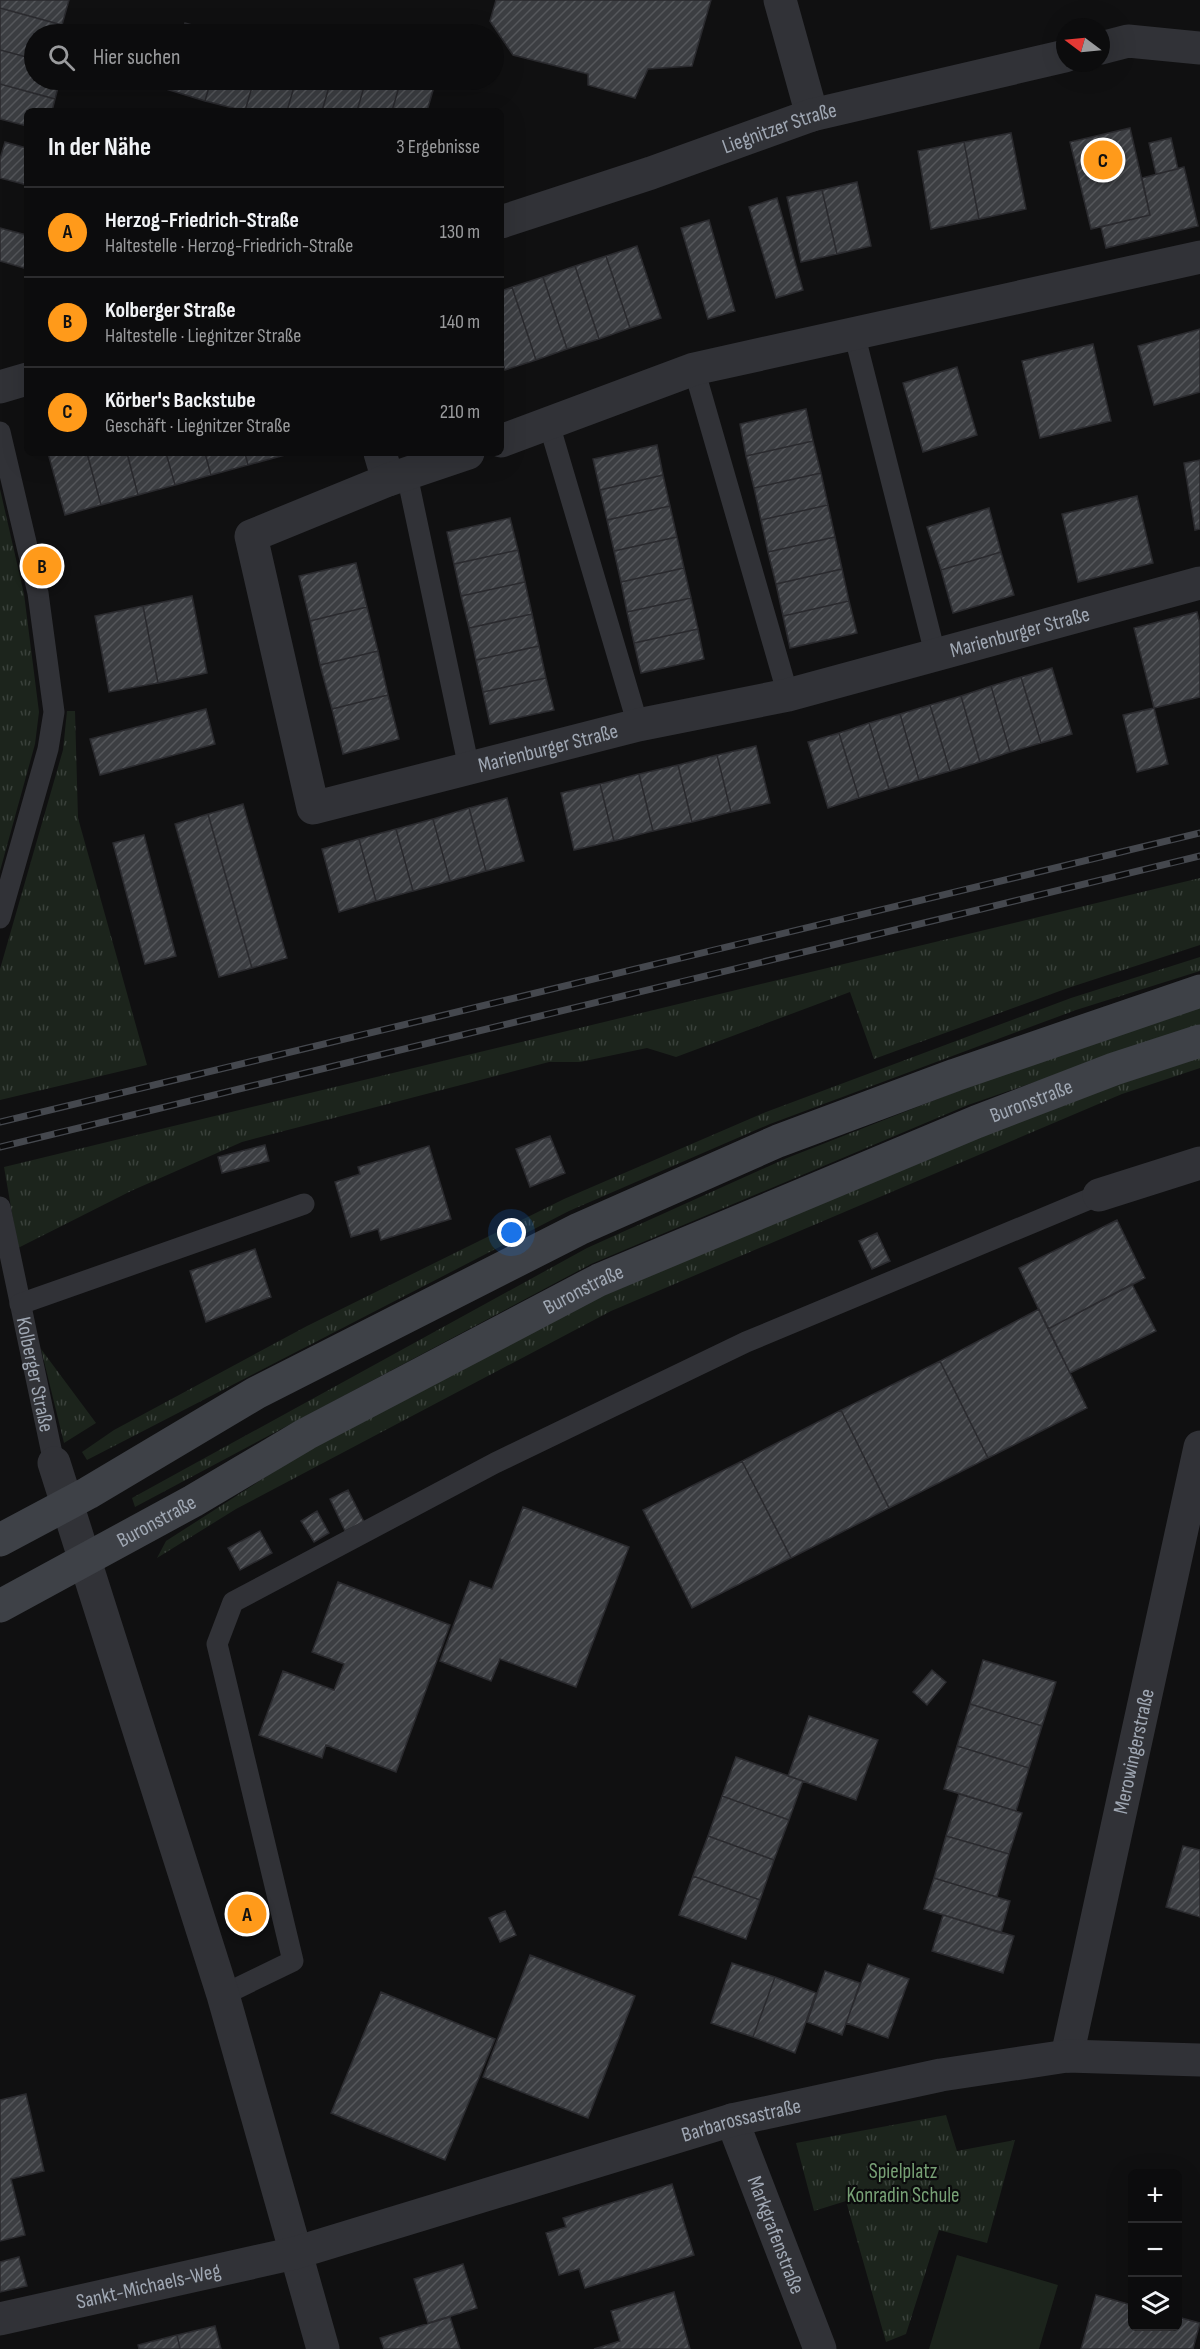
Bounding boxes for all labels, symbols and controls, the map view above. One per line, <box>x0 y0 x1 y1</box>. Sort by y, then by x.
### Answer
north arrow <box>1056 18 1110 72</box>
search box <box>24 24 504 90</box>
icon: search <box>45 41 78 74</box>
text: Hier suchen <box>93 44 181 71</box>
street label: Liegnitzer Straße <box>719 97 839 159</box>
text: In der Nähe <box>48 132 151 163</box>
text: 3 Ergebnisse <box>396 135 480 159</box>
pin: C <box>1084 138 1122 182</box>
text: Herzog-Friedrich-Straße <box>105 207 299 234</box>
text: A <box>63 220 72 244</box>
text: 130 m <box>440 220 480 244</box>
text: Haltestelle · Herzog-Friedrich-Straße <box>105 234 353 258</box>
text: Kolberger Straße <box>105 297 236 324</box>
text: B <box>63 310 72 334</box>
text: 140 m <box>440 310 480 334</box>
text: Haltestelle · Liegnitzer Straße <box>105 324 301 348</box>
text: Körber's Backstube <box>105 387 256 414</box>
text: C <box>62 400 73 424</box>
text: 210 m <box>440 400 480 424</box>
text: Geschäft · Liegnitzer Straße <box>105 414 290 438</box>
pin: B <box>22 544 62 588</box>
street label: Marienburger Straße <box>947 601 1092 663</box>
street label: Marienburger Straße <box>475 718 621 778</box>
street label: Buronstraße <box>986 1074 1076 1128</box>
your location <box>497 1218 526 1247</box>
street label: Buronstraße <box>539 1259 627 1320</box>
street label: Kolberger Straße <box>11 1314 60 1434</box>
street label: Buronstraße <box>112 1489 200 1553</box>
street label: Merowingerstraße <box>1108 1686 1159 1816</box>
pin: A <box>228 1892 266 1936</box>
street label: Barbarossastraße <box>678 2093 803 2147</box>
park label: Spielplatz Konradin Schule <box>846 2159 960 2208</box>
map controls <box>1128 2169 1182 2331</box>
button: + <box>1128 2169 1182 2223</box>
street label: Markgrafenstraße <box>742 2172 810 2297</box>
button: − <box>1128 2223 1182 2277</box>
street label: Sankt-Michaels-Weg <box>74 2258 223 2314</box>
button: layers <box>1128 2277 1182 2331</box>

